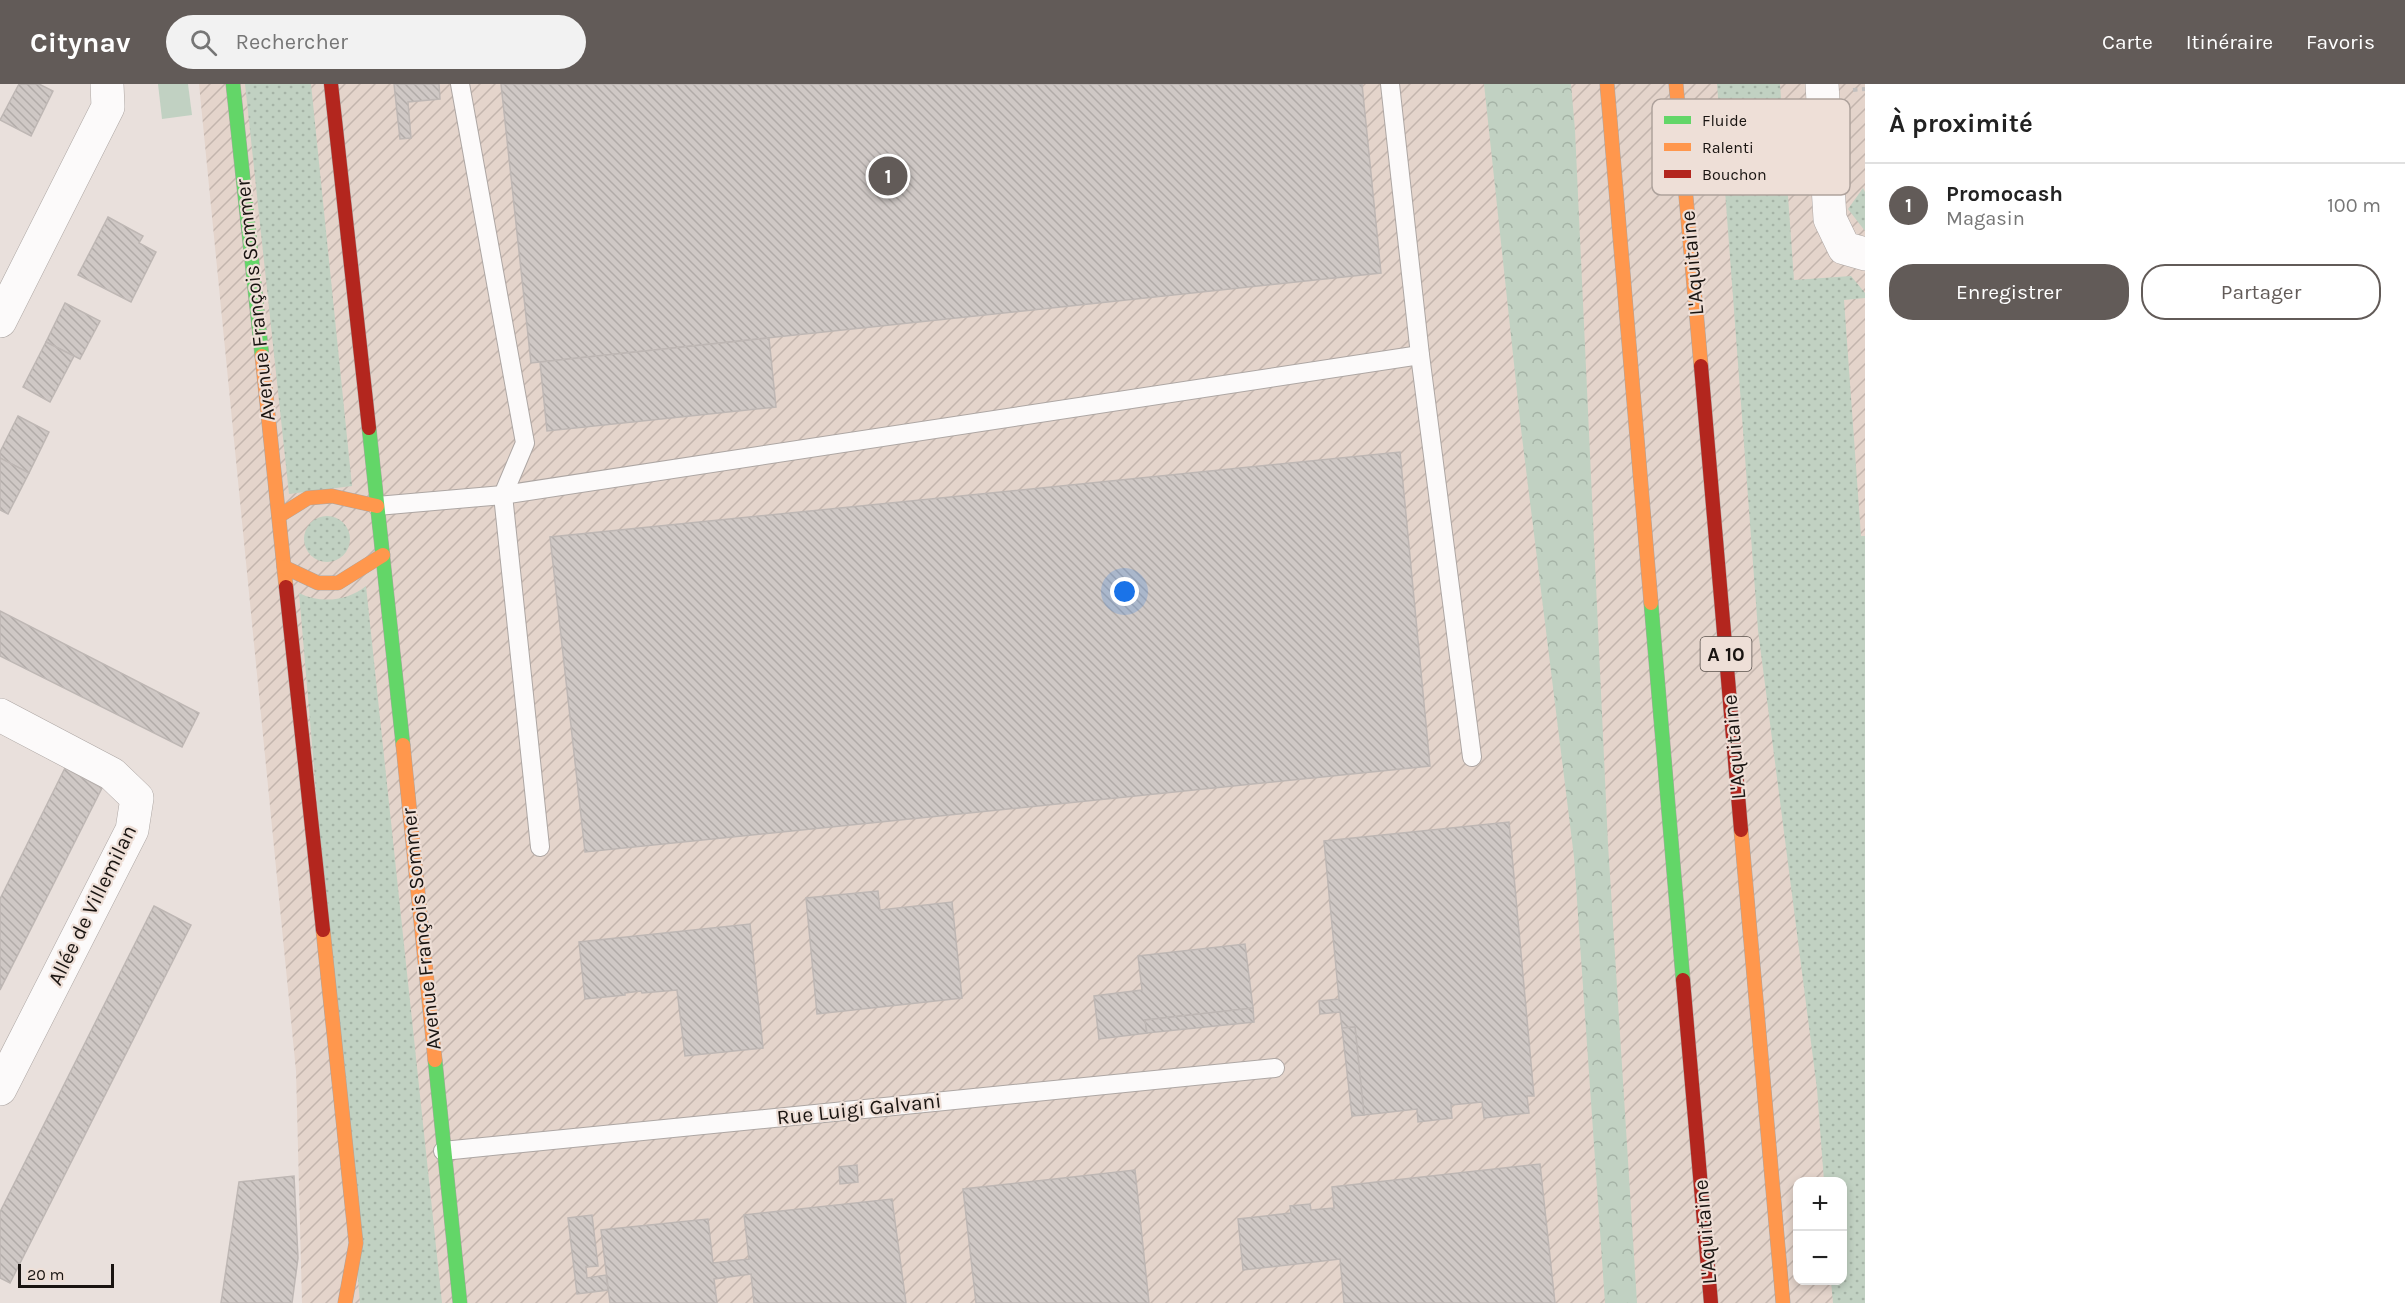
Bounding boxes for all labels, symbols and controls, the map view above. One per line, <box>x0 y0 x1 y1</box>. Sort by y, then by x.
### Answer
search box <box>166 15 586 69</box>
text: Citynav <box>30 26 130 59</box>
icon: search <box>187 26 220 59</box>
text: Rechercher <box>235 29 348 55</box>
text: Carte <box>2102 30 2153 54</box>
text: Itinéraire <box>2186 30 2273 54</box>
text: Favoris <box>2306 30 2375 54</box>
legend <box>1652 99 1850 195</box>
text: À proximité <box>1889 108 2033 139</box>
text: Fluide <box>1702 111 1747 130</box>
text: Ralenti <box>1702 138 1754 157</box>
pin: 1 <box>868 154 908 199</box>
text: Bouchon <box>1702 165 1767 184</box>
street label: Avenue François Sommer <box>230 177 280 422</box>
text: Promocash <box>1946 181 2063 207</box>
text: 1 <box>1905 194 1912 217</box>
text: 100 m <box>2327 194 2381 217</box>
text: Magasin <box>1946 207 2025 230</box>
street label: L'Aquitaine <box>1675 210 1709 316</box>
button: Enregistrer <box>1889 264 2129 320</box>
button: Partager <box>2141 264 2381 320</box>
your location <box>1110 577 1139 606</box>
road number: A 10 <box>1700 637 1752 671</box>
street label: L'Aquitaine <box>1717 694 1751 800</box>
street label: Avenue François Sommer <box>396 806 446 1051</box>
street label: Allée de Villemilan <box>43 821 141 989</box>
street label: Rue Luigi Galvani <box>776 1088 942 1130</box>
map controls <box>1793 1177 1847 1285</box>
button: + <box>1793 1177 1847 1231</box>
street label: L'Aquitaine <box>1688 1179 1722 1285</box>
button: − <box>1793 1231 1847 1285</box>
scale bar <box>18 1261 114 1288</box>
text: 20 m <box>27 1265 65 1284</box>

